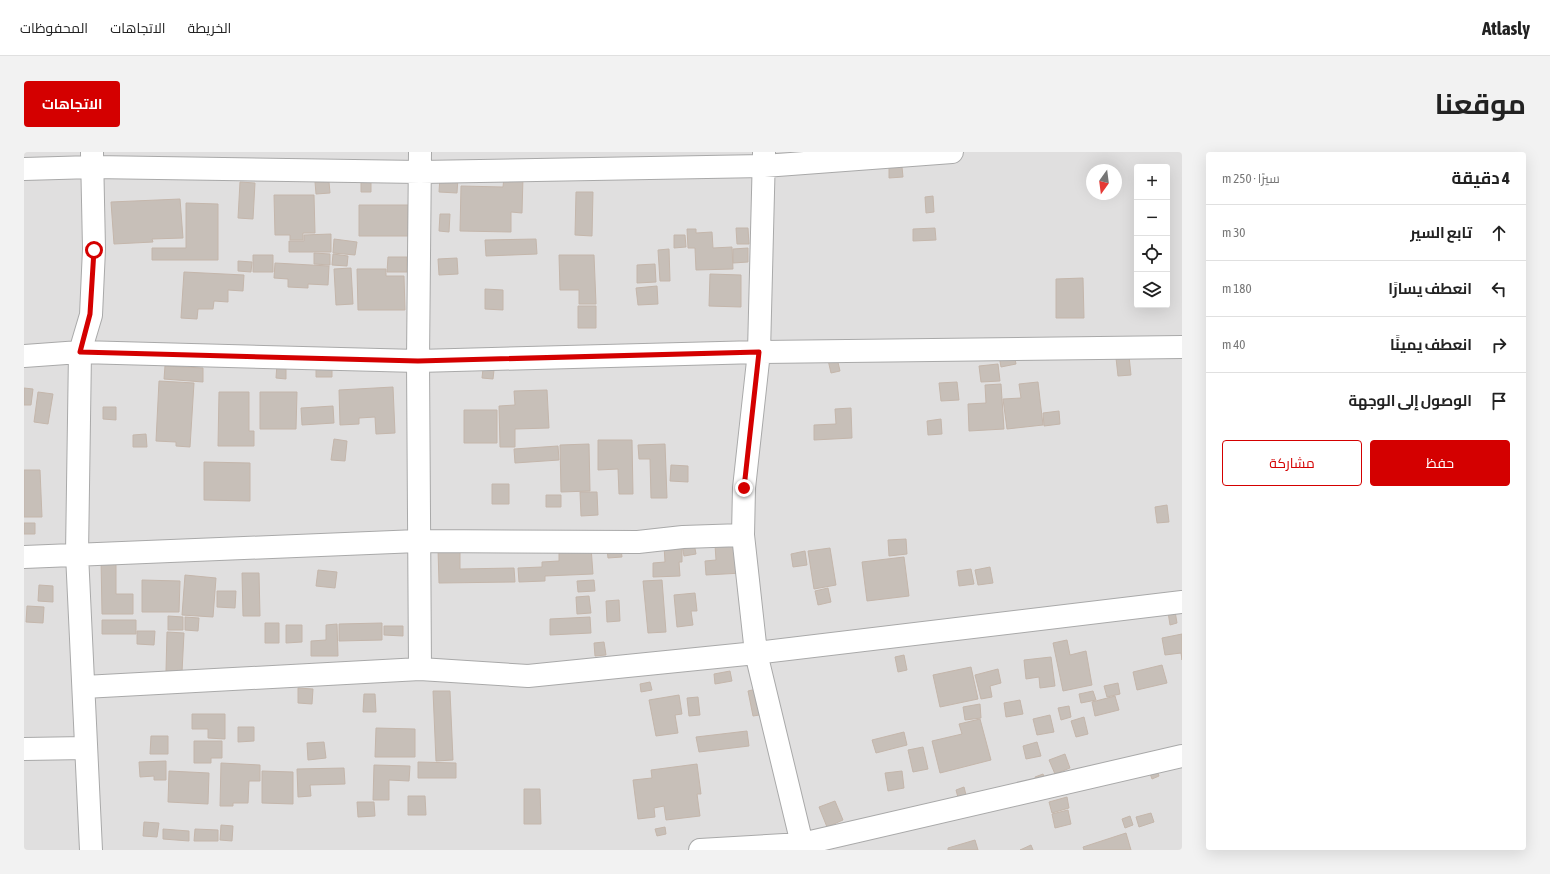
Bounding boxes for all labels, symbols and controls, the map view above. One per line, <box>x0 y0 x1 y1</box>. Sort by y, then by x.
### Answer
text: Atlasly <box>1482 17 1530 39</box>
text: المحفوظات <box>20 20 88 36</box>
text: الاتجاهات <box>110 20 166 36</box>
text: الخريطة <box>188 20 231 36</box>
button: الاتجاهات <box>24 81 120 127</box>
text: موقعنا <box>1435 88 1526 120</box>
north arrow <box>1086 164 1122 200</box>
map controls <box>1134 164 1170 308</box>
button: + <box>1134 164 1170 200</box>
text: 4 دقيقة <box>1452 168 1510 188</box>
text: سيرًا · 250 m <box>1222 171 1280 186</box>
button: − <box>1134 200 1170 236</box>
icon: ahead <box>1488 222 1510 244</box>
text: تابع السير <box>1410 224 1472 241</box>
text: 30 m <box>1222 225 1245 240</box>
button: locate <box>1134 236 1170 272</box>
route start <box>85 241 103 259</box>
button: layers <box>1134 272 1170 308</box>
icon: left <box>1488 278 1510 300</box>
text: انعطف يسارًا <box>1388 280 1472 297</box>
text: 180 m <box>1222 281 1252 296</box>
icon: right <box>1488 334 1510 356</box>
text: انعطف يمينًا <box>1390 336 1472 353</box>
text: 40 m <box>1222 337 1245 352</box>
icon: arrive <box>1488 390 1510 412</box>
text: الوصول إلى الوجهة <box>1348 392 1472 409</box>
button: مشاركة <box>1222 440 1362 486</box>
button: حفظ <box>1370 440 1510 486</box>
route end <box>735 479 753 497</box>

